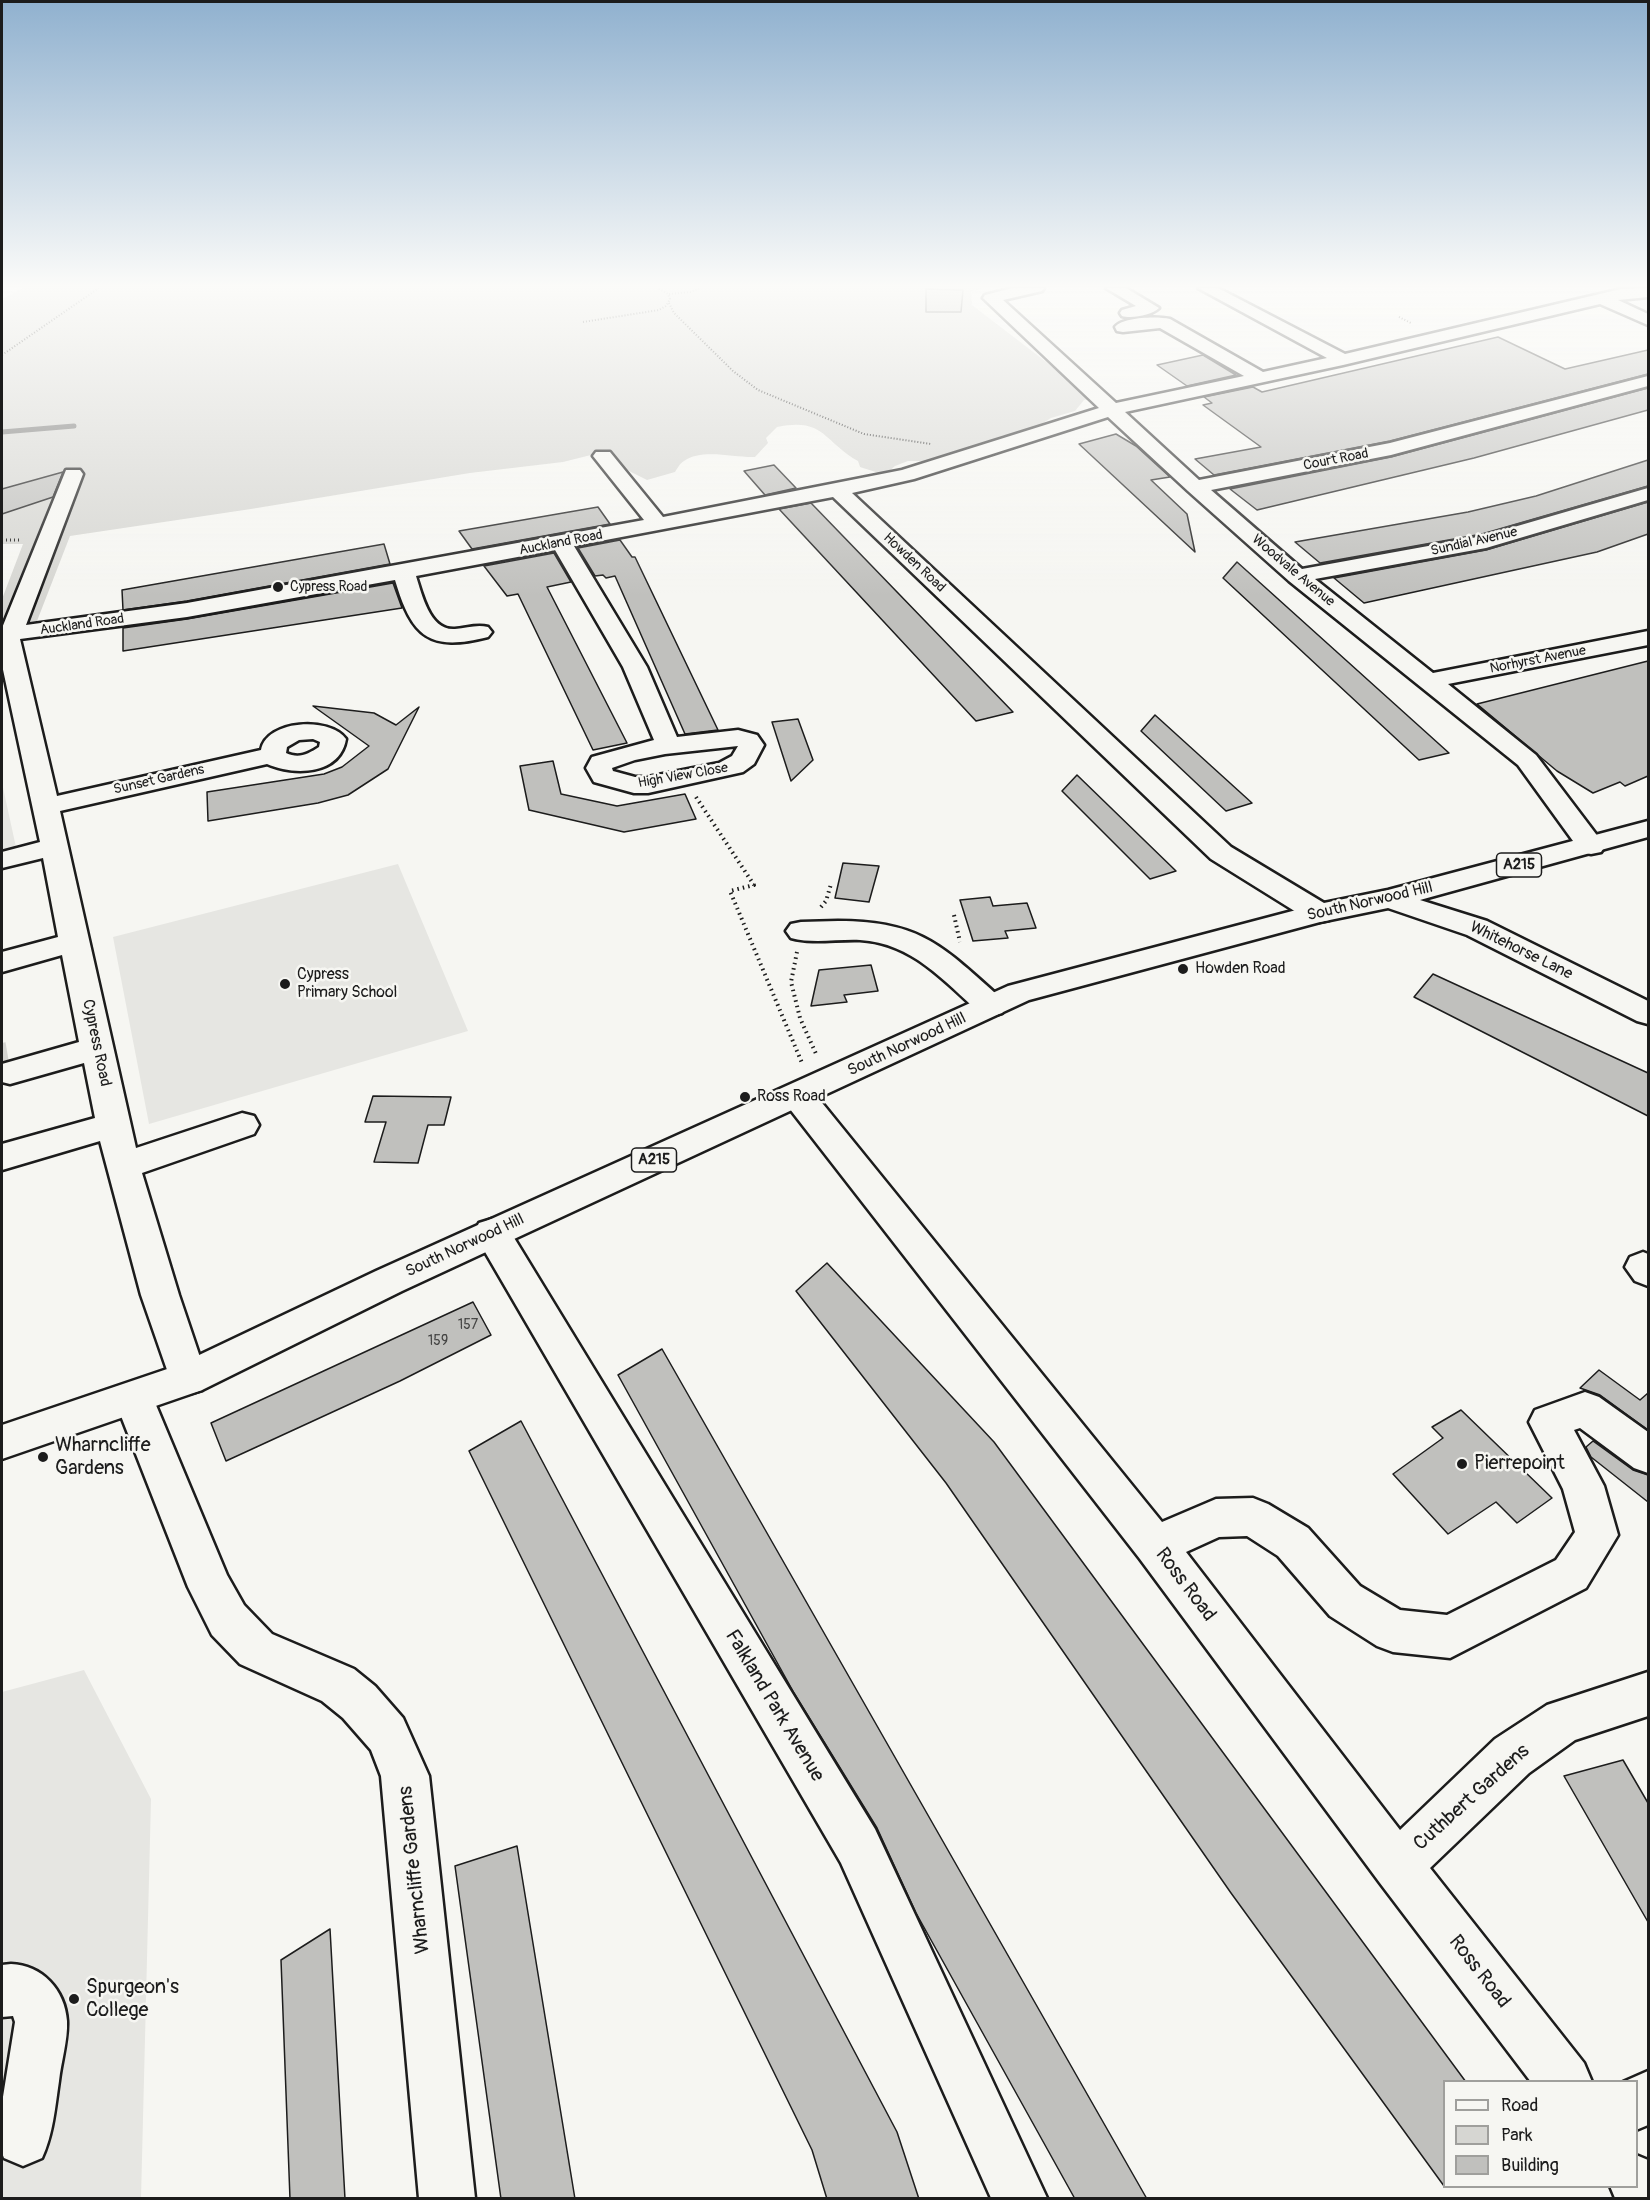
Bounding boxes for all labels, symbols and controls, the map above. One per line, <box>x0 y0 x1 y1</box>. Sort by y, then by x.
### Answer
street label: Court Road <box>1302 445 1370 475</box>
street label: Sundial Avenue <box>1429 524 1519 560</box>
street label: Auckland Road <box>518 527 604 559</box>
street label: Howden Road <box>879 530 949 596</box>
street label: Woodvale Avenue <box>1248 531 1338 611</box>
place label: Cypress Road <box>290 579 367 595</box>
marker: Cypress Road <box>271 580 285 594</box>
street label: Auckland Road <box>39 611 125 639</box>
street label: Norhyrst Avenue <box>1489 642 1587 678</box>
street label: High View Close <box>637 760 729 792</box>
street label: Sunset Gardens <box>112 761 206 799</box>
road number: A215 <box>1496 853 1541 877</box>
street label: South Norwood Hill <box>1305 878 1435 926</box>
street label: Whitehorse Lane <box>1467 918 1575 984</box>
place label: Howden Road <box>1195 959 1286 979</box>
marker: Howden Road <box>1176 962 1190 976</box>
place label: Cypress Primary School <box>297 965 397 1003</box>
marker: Cypress Primary School <box>278 977 292 991</box>
street label: Cypress Road <box>77 998 115 1088</box>
street label: South Norwood Hill <box>845 1009 969 1081</box>
place label: Ross Road <box>757 1087 826 1107</box>
marker: Ross Road <box>738 1090 752 1104</box>
road number: A215 <box>632 1148 676 1172</box>
street label: South Norwood Hill <box>403 1210 527 1282</box>
house number: 157 <box>458 1317 478 1333</box>
house number: 159 <box>428 1333 448 1349</box>
place label: Wharncliffe Gardens <box>55 1434 151 1481</box>
marker: Wharncliffe Gardens <box>36 1450 50 1464</box>
place label: Pierrepoint <box>1474 1452 1565 1476</box>
marker: Pierrepoint <box>1455 1457 1469 1471</box>
street label: Ross Road <box>1150 1543 1220 1627</box>
street label: Falkland Park Avenue <box>719 1626 829 1786</box>
street label: Cuthbert Gardens <box>1409 1740 1535 1856</box>
street label: Wharncliffe Gardens <box>394 1785 436 1955</box>
street label: Ross Road <box>1443 1931 1515 2013</box>
place label: Spurgeon's College <box>86 1976 179 2023</box>
marker: Spurgeon's College <box>67 1992 81 2006</box>
legend <box>1443 2080 1638 2188</box>
text: Road <box>1501 2094 1538 2117</box>
text: Park <box>1501 2124 1533 2147</box>
text: Building <box>1501 2154 1559 2177</box>

